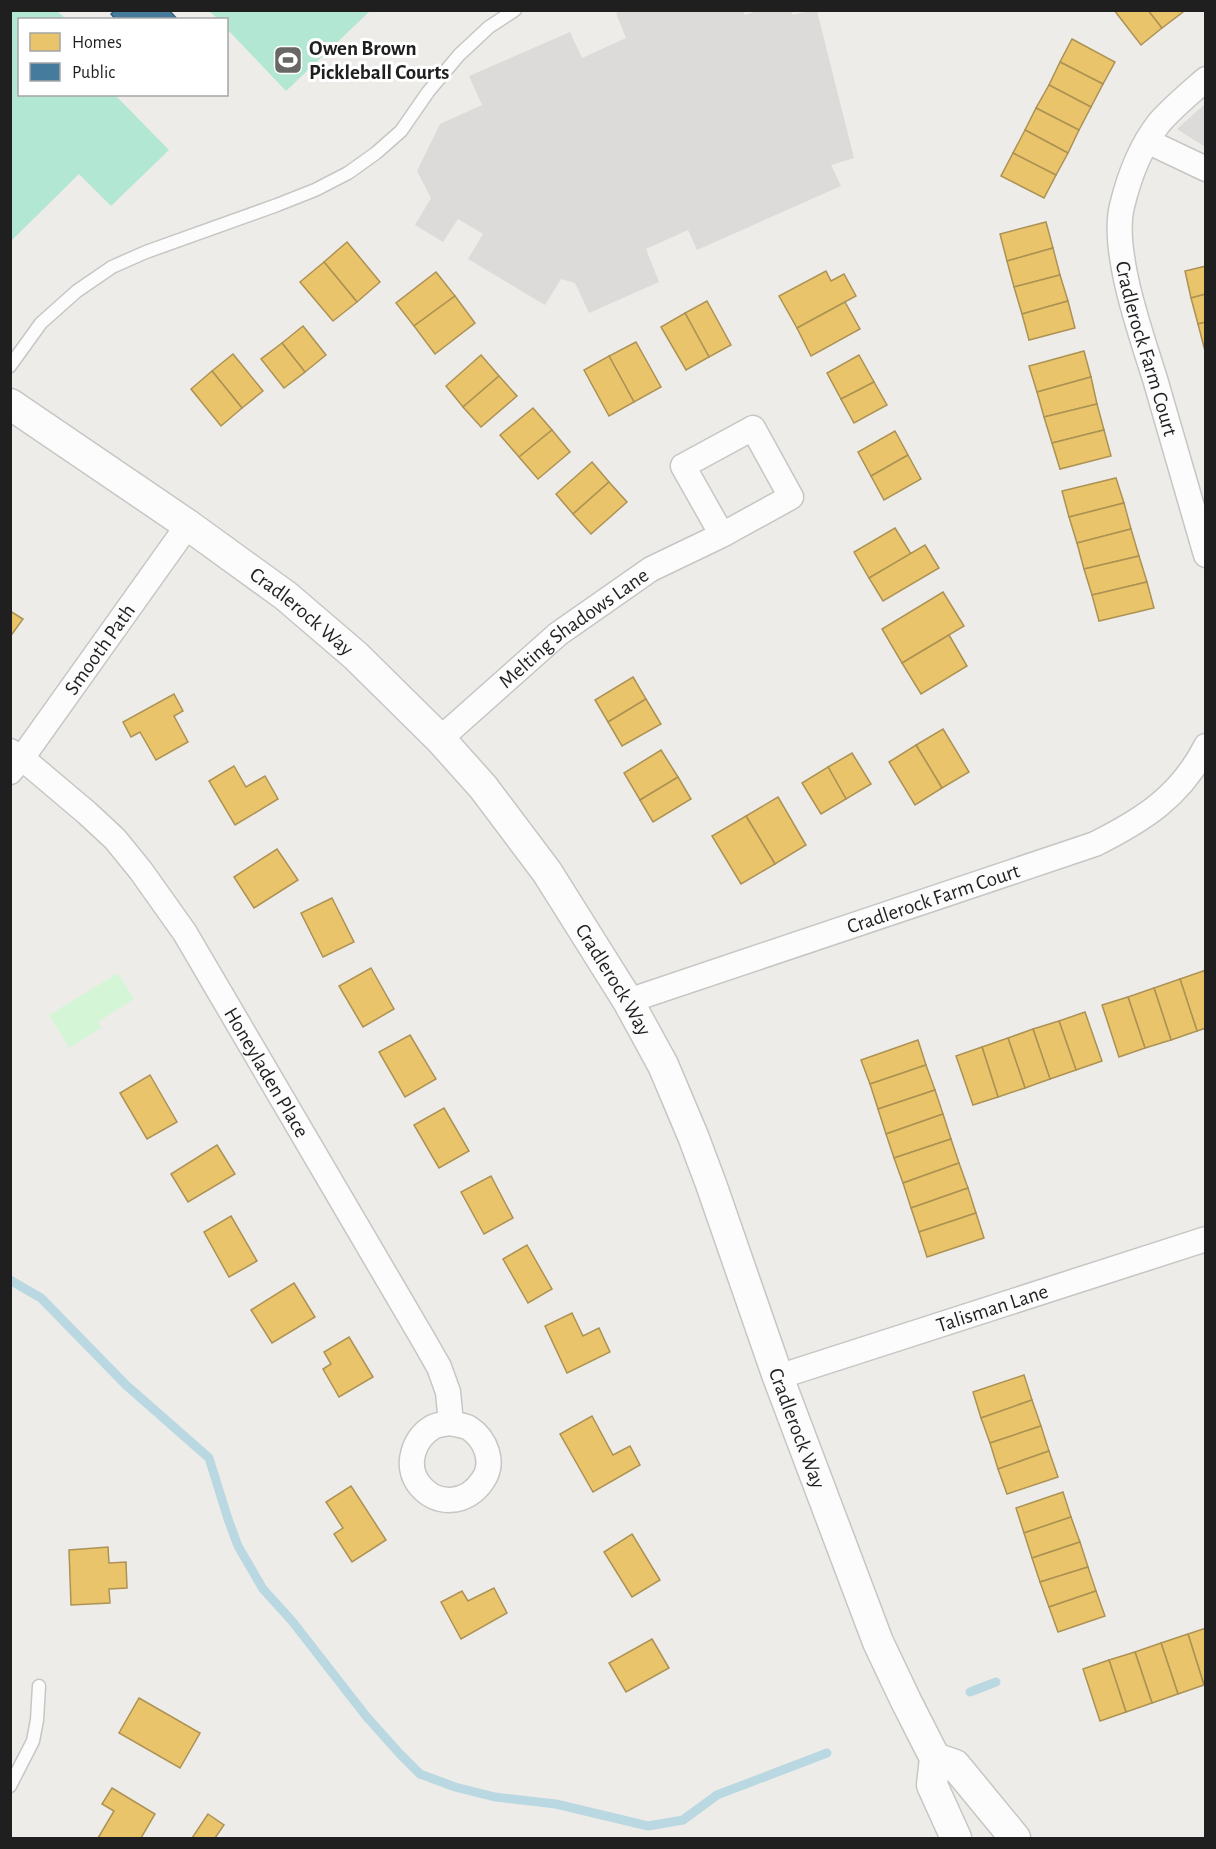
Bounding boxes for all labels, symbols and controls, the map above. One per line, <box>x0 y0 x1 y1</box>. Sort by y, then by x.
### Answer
legend <box>18 18 228 96</box>
text: Homes <box>72 34 122 52</box>
place label: Owen Brown Pickleball Courts <box>309 38 449 83</box>
sports icon: Owen Brown Pickleball Courts <box>272 44 304 76</box>
text: Public <box>72 64 115 82</box>
street label: Cradlerock Farm Court <box>1112 260 1181 439</box>
street label: Cradlerock Way <box>246 563 358 659</box>
street label: Melting Shadows Lane <box>495 564 652 692</box>
street label: Smooth Path <box>60 600 139 698</box>
street label: Cradlerock Farm Court <box>844 860 1022 937</box>
street label: Cradlerock Way <box>572 920 655 1039</box>
street label: Honeyladen Place <box>220 1004 313 1141</box>
street label: Talisman Lane <box>934 1280 1051 1336</box>
street label: Cradlerock Way <box>765 1365 830 1491</box>

